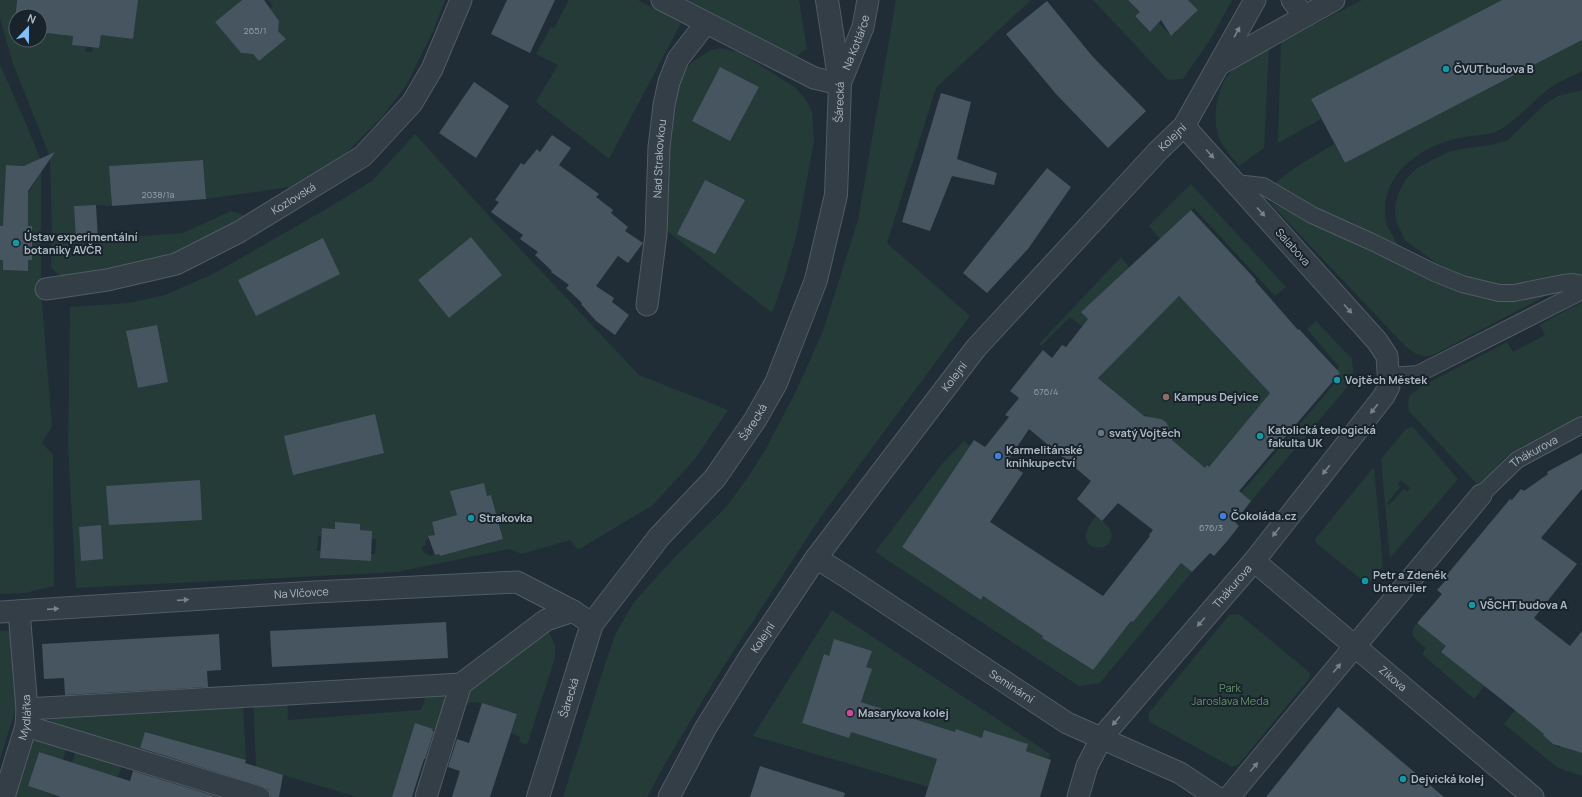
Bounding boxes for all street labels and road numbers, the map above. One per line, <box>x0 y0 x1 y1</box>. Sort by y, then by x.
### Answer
street label: Na Kotlářce <box>838 13 872 72</box>
street label: Šárecká <box>831 82 847 123</box>
street label: Nad Strakovkou <box>649 118 669 198</box>
street label: Kolejní <box>1155 119 1190 154</box>
street label: Kozlovská <box>268 179 318 218</box>
street label: Salabova <box>1272 225 1314 269</box>
street label: Kolejní <box>938 358 970 394</box>
street label: Šárecká <box>735 401 770 443</box>
street label: Thákurova <box>1506 432 1560 470</box>
street label: Thákurova <box>1209 561 1255 611</box>
street label: Na Vlčovce <box>274 583 330 602</box>
street label: Kolejní <box>747 619 778 655</box>
street label: Zikova <box>1376 662 1410 694</box>
street label: Seminární <box>987 666 1038 706</box>
street label: Šárecká <box>555 676 582 719</box>
street label: Mydlářka <box>14 694 34 742</box>

